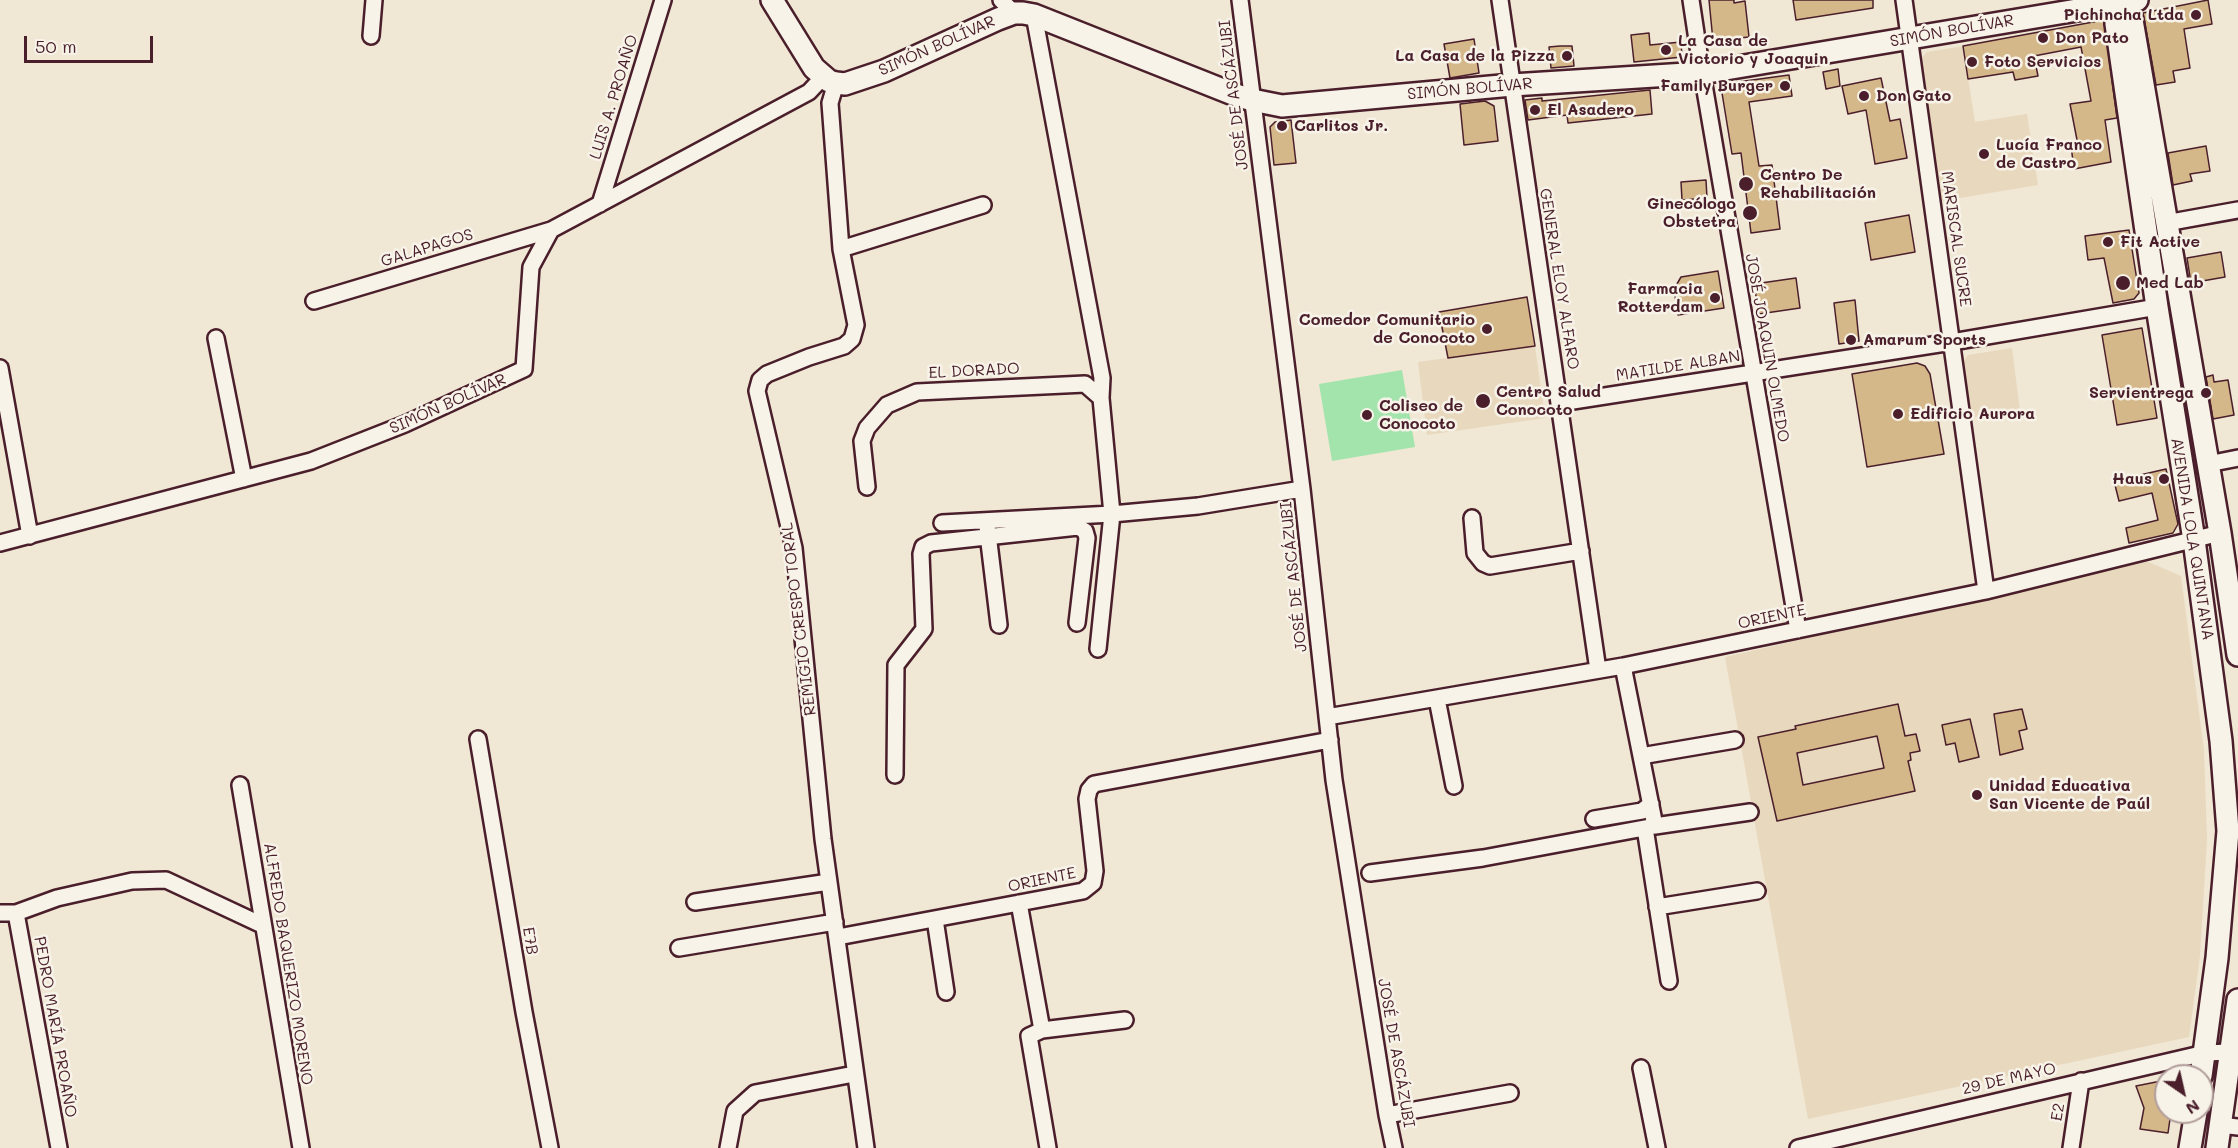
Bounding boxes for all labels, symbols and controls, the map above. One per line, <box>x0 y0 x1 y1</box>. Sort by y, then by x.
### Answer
place label: Pichincha Ltda <box>2063 5 2184 25</box>
marker: Pichincha Ltda <box>2189 8 2203 22</box>
street label: SIMÓN BOLÍVAR <box>1888 11 2016 51</box>
street label: SIMÓN BOLÍVAR <box>876 12 998 80</box>
street label: JOSÉ DE ASCÁZUBI <box>1215 19 1253 171</box>
scale bar <box>27 24 156 62</box>
place label: Don Pato <box>2055 28 2129 48</box>
place label: La Casa de Victorio y Joaquin <box>1678 31 1828 69</box>
marker: Don Pato <box>2036 31 2050 45</box>
street label: LUIS A. PROAÑO <box>586 32 642 162</box>
text: 50 m <box>35 34 77 58</box>
marker: La Casa de Victorio y Joaquin <box>1659 43 1673 57</box>
place label: La Casa de la Pizza <box>1395 46 1555 66</box>
marker: La Casa de la Pizza <box>1560 49 1574 63</box>
place label: Foto Servicios <box>1984 52 2101 72</box>
marker: Foto Servicios <box>1965 55 1979 69</box>
street label: SIMÓN BOLÍVAR <box>1407 74 1533 104</box>
place label: Family Burger <box>1660 76 1773 96</box>
marker: Family Burger <box>1778 79 1792 93</box>
place label: Don Gato <box>1876 86 1951 106</box>
marker: Don Gato <box>1857 89 1871 103</box>
place label: El Asadero <box>1547 100 1634 120</box>
marker: El Asadero <box>1528 103 1542 117</box>
place label: Carlitos Jr. <box>1294 116 1388 136</box>
marker: Carlitos Jr. <box>1275 119 1289 133</box>
place label: Lucía Franco de Castro <box>1996 135 2102 173</box>
marker: Lucía Franco de Castro <box>1977 147 1991 161</box>
place label: Centro De Rehabilitación <box>1760 165 1876 203</box>
street label: MARISCAL SUCRE <box>1937 170 1975 308</box>
marker: Centro De Rehabilitación <box>1737 175 1755 193</box>
street label: GENERAL ELOY ALFARO <box>1535 187 1583 371</box>
place label: Ginecólogo Obstetra <box>1647 194 1736 232</box>
marker: Ginecólogo Obstetra <box>1741 204 1759 222</box>
street label: GALAPAGOS <box>379 225 475 271</box>
place label: Fit Active <box>2120 232 2200 252</box>
marker: Fit Active <box>2101 235 2115 249</box>
street label: JOSÉ JOAQUIN OLMEDO <box>1741 252 1793 444</box>
place label: Med Lab <box>2136 273 2204 293</box>
marker: Med Lab <box>2114 274 2132 292</box>
place label: Farmacia Rotterdam <box>1617 279 1703 317</box>
marker: Farmacia Rotterdam <box>1708 291 1722 305</box>
place label: Comedor Comunitario de Conocoto <box>1299 310 1475 348</box>
marker: Comedor Comunitario de Conocoto <box>1480 322 1494 336</box>
place label: Amarum Sports <box>1863 330 1986 350</box>
marker: Amarum Sports <box>1844 333 1858 347</box>
street label: MATILDE ALBAN <box>1614 347 1742 385</box>
street label: EL DORADO <box>928 359 1020 383</box>
street label: SIMÓN BOLÍVAR <box>387 370 509 438</box>
place label: Centro Salud Conocoto <box>1496 382 1601 420</box>
place label: Servientrega <box>2089 383 2194 403</box>
marker: Servientrega <box>2199 386 2213 400</box>
marker: Centro Salud Conocoto <box>1474 392 1492 410</box>
place label: Coliseo de Conocoto <box>1379 396 1463 434</box>
place label: Edificio Aurora <box>1910 404 2035 424</box>
marker: Edificio Aurora <box>1891 407 1905 421</box>
marker: Coliseo de Conocoto <box>1360 408 1374 422</box>
street label: AVENIDA LOLA QUINTANA <box>2167 436 2217 642</box>
place label: Haus <box>2112 469 2152 489</box>
marker: Haus <box>2157 472 2171 486</box>
street label: JOSÉ DE ASCÁZUBI <box>1277 501 1311 653</box>
street label: REMIGIO CRESPO TORAL <box>778 521 820 717</box>
street label: ORIENTE <box>1736 600 1808 634</box>
place label: Unidad Educativa San Vicente de Paúl <box>1989 776 2150 814</box>
marker: Unidad Educativa San Vicente de Paúl <box>1970 788 1984 802</box>
street label: ALFREDO BAQUERIZO MORENO <box>259 841 317 1087</box>
street label: ORIENTE <box>1006 863 1078 897</box>
street label: E7B <box>518 926 542 956</box>
street label: PEDRO MARÍA PROAÑO <box>30 935 80 1119</box>
street label: JOSÉ DE ASCÁZUBI <box>1373 977 1419 1129</box>
street label: 29 DE MAYO <box>1960 1059 2058 1099</box>
north arrow <box>2154 1064 2214 1124</box>
text: N <box>2182 1096 2204 1120</box>
street label: E2 <box>2047 1102 2069 1122</box>

